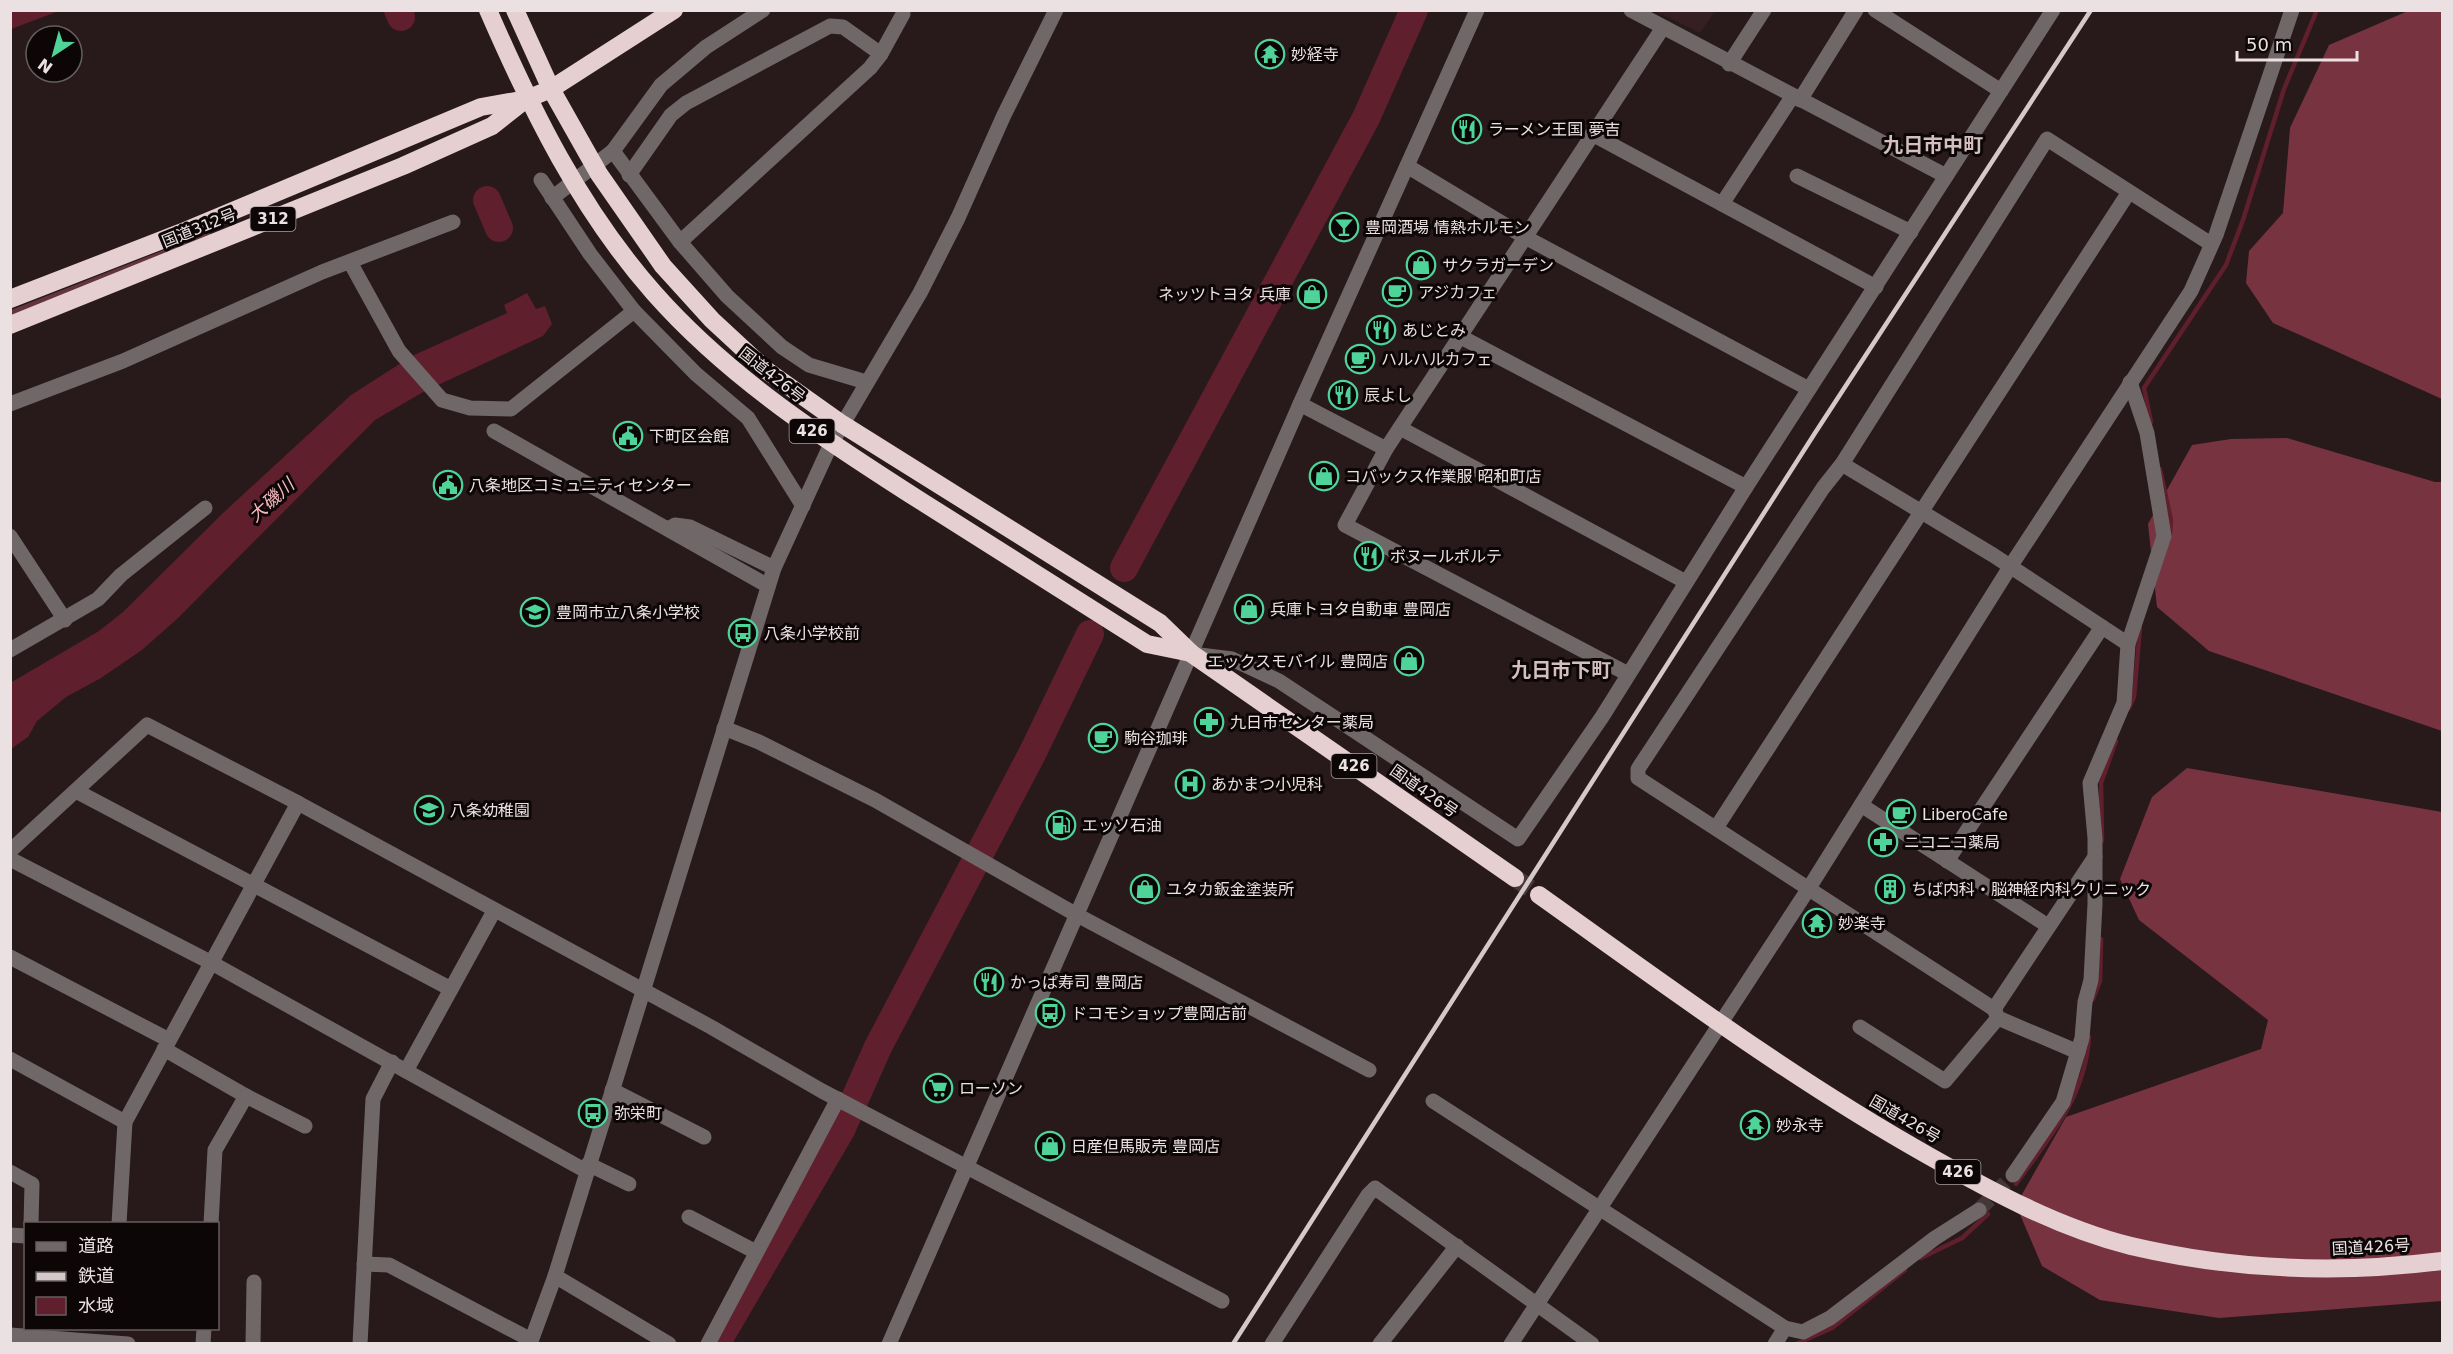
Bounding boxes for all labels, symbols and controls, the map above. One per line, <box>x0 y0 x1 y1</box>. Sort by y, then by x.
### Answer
north arrow <box>24 24 84 84</box>
scale bar <box>2237 24 2357 62</box>
text: 50 m <box>2246 34 2292 55</box>
temple icon: 妙経寺 <box>1254 38 1286 70</box>
place label: 妙経寺 <box>1291 45 1339 64</box>
text: N <box>34 54 56 77</box>
restaurant icon: ラーメン王国 夢吉 <box>1451 113 1483 145</box>
place label: ラーメン王国 夢吉 <box>1488 120 1620 139</box>
district label: 九日市中町 <box>1883 133 1983 157</box>
street label: 国道312号 <box>159 204 239 252</box>
road number: 312 <box>250 207 296 231</box>
bar icon: 豊岡酒場 情熱ホルモン <box>1328 211 1360 243</box>
place label: 豊岡酒場 情熱ホルモン <box>1365 218 1530 237</box>
shop icon: サクラガーデン <box>1405 249 1437 281</box>
place label: サクラガーデン <box>1442 256 1554 275</box>
cafe icon: アジカフェ <box>1381 276 1413 308</box>
shop icon: ネッツトヨタ 兵庫 <box>1296 278 1328 310</box>
place label: アジカフェ <box>1418 283 1497 302</box>
place label: ネッツトヨタ 兵庫 <box>1158 285 1291 304</box>
restaurant icon: あじとみ <box>1365 314 1397 346</box>
place label: あじとみ <box>1402 321 1466 340</box>
street label: 国道426号 <box>735 343 809 407</box>
cafe icon: ハルハルカフェ <box>1344 343 1376 375</box>
place label: ハルハルカフェ <box>1381 350 1493 369</box>
restaurant icon: 辰よし <box>1327 379 1359 411</box>
place label: 辰よし <box>1364 386 1412 405</box>
road number: 426 <box>790 419 834 443</box>
public building icon: 下町区会館 <box>612 420 644 452</box>
place label: 下町区会館 <box>649 427 729 446</box>
shop icon: コバックス作業服 昭和町店 <box>1308 460 1340 492</box>
place label: コバックス作業服 昭和町店 <box>1345 467 1542 486</box>
public building icon: 八条地区コミュニティセンター <box>432 469 464 501</box>
water label: 大磯川 <box>244 473 300 526</box>
place label: 八条地区コミュニティセンター <box>469 476 692 495</box>
restaurant icon: ボヌールポルテ <box>1353 540 1385 572</box>
place label: ボヌールポルテ <box>1390 547 1502 566</box>
shop icon: 兵庫トヨタ自動車 豊岡店 <box>1233 593 1265 625</box>
school or university icon: 豊岡市立八条小学校 <box>519 596 551 628</box>
place label: 兵庫トヨタ自動車 豊岡店 <box>1270 600 1451 619</box>
place label: 豊岡市立八条小学校 <box>556 603 700 622</box>
bus stop icon: 八条小学校前 <box>727 617 759 649</box>
place label: 八条小学校前 <box>764 624 860 643</box>
shop icon: エックスモバイル 豊岡店 <box>1393 645 1425 677</box>
place label: エックスモバイル 豊岡店 <box>1207 652 1388 671</box>
district label: 九日市下町 <box>1511 658 1611 682</box>
pharmacy icon: 九日市センター薬局 <box>1193 706 1225 738</box>
place label: 九日市センター薬局 <box>1230 713 1374 732</box>
cafe icon: 駒谷珈琲 <box>1087 722 1119 754</box>
place label: 駒谷珈琲 <box>1124 729 1188 748</box>
road number: 426 <box>1332 754 1376 778</box>
street label: 国道426号 <box>1386 761 1462 821</box>
hospital icon: あかまつ小児科 <box>1174 768 1206 800</box>
place label: あかまつ小児科 <box>1211 775 1323 794</box>
school or university icon: 八条幼稚園 <box>413 794 445 826</box>
cafe icon: LiberoCafe <box>1885 798 1917 830</box>
place label: 八条幼稚園 <box>450 801 530 820</box>
place label: LiberoCafe <box>1922 805 2008 824</box>
fuel station icon: エッソ石油 <box>1045 809 1077 841</box>
place label: エッソ石油 <box>1082 816 1162 835</box>
pharmacy icon: ニコニコ薬局 <box>1867 826 1899 858</box>
place label: ニコニコ薬局 <box>1904 833 2000 852</box>
shop icon: ユタカ鈑金塗装所 <box>1129 873 1161 905</box>
building icon: ちば内科・脳神経内科クリニック <box>1874 873 1906 905</box>
place label: ユタカ鈑金塗装所 <box>1166 880 1294 899</box>
place label: ちば内科・脳神経内科クリニック <box>1911 880 2151 899</box>
temple icon: 妙楽寺 <box>1801 907 1833 939</box>
place label: 妙楽寺 <box>1838 914 1886 933</box>
restaurant icon: かっぱ寿司 豊岡店 <box>973 966 1005 998</box>
place label: かっぱ寿司 豊岡店 <box>1010 973 1143 992</box>
bus stop icon: ドコモショップ豊岡店前 <box>1034 997 1066 1029</box>
place label: ドコモショップ豊岡店前 <box>1071 1004 1247 1023</box>
supermarket icon: ローソン <box>922 1072 954 1104</box>
place label: ローソン <box>959 1079 1023 1098</box>
street label: 国道426号 <box>1866 1091 1944 1147</box>
bus stop icon: 弥栄町 <box>577 1097 609 1129</box>
place label: 弥栄町 <box>614 1104 662 1123</box>
temple icon: 妙永寺 <box>1739 1109 1771 1141</box>
place label: 妙永寺 <box>1776 1116 1824 1135</box>
shop icon: 日産但馬販売 豊岡店 <box>1034 1130 1066 1162</box>
place label: 日産但馬販売 豊岡店 <box>1071 1137 1220 1156</box>
road number: 426 <box>1936 1160 1980 1184</box>
legend <box>24 1222 219 1330</box>
text: 道路 <box>78 1235 114 1256</box>
street label: 国道426号 <box>2331 1235 2411 1259</box>
text: 鉄道 <box>78 1265 114 1286</box>
text: 水域 <box>78 1295 114 1316</box>

